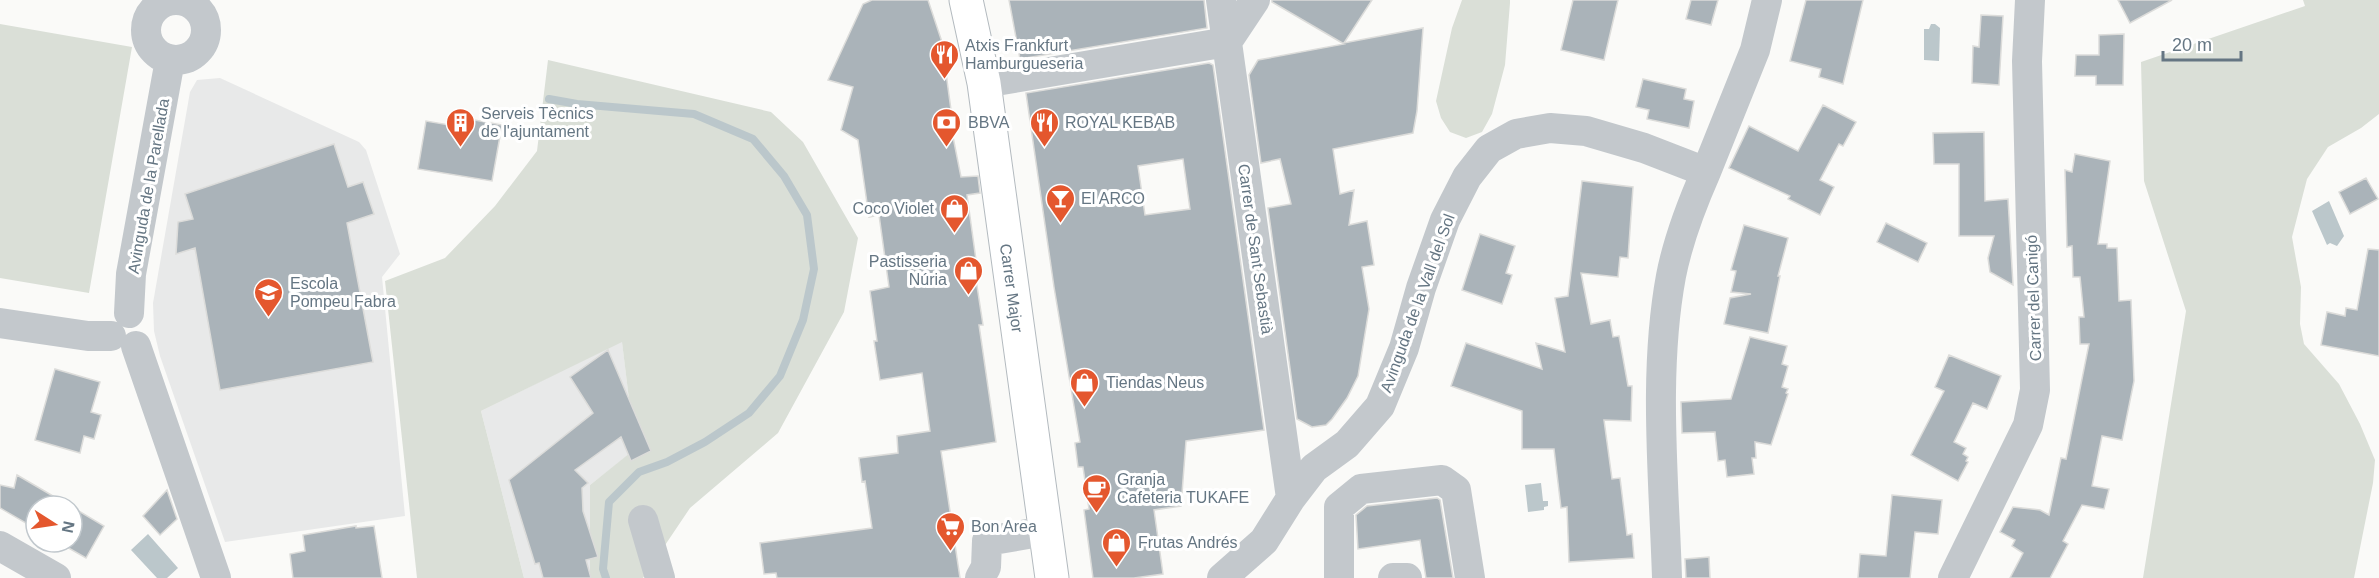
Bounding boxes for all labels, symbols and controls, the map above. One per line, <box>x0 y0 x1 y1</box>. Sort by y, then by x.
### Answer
scale bar <box>2163 24 2241 62</box>
text: 20 m <box>2172 35 2212 55</box>
place label: Atxis Frankfurt Hamburgueseria <box>965 37 1083 72</box>
restaurant icon: Atxis Frankfurt Hamburgueseria <box>928 38 960 80</box>
street label: Avinguda de la Parellada <box>125 97 172 275</box>
place label: Serveis Tècnics de l'ajuntament <box>481 105 594 140</box>
building icon: Serveis Tècnics de l'ajuntament <box>444 106 476 148</box>
bank icon: BBVA <box>931 106 963 148</box>
restaurant icon: ROYAL KEBAB <box>1028 106 1060 148</box>
place label: BBVA <box>968 114 1010 131</box>
place label: ROYAL KEBAB <box>1065 114 1175 131</box>
street label: Carrer de Sant Sebastià <box>1235 163 1276 335</box>
bar icon: El ARCO <box>1044 182 1076 224</box>
place label: El ARCO <box>1081 190 1145 207</box>
shop icon: Coco Violet <box>939 192 971 234</box>
place label: Coco Violet <box>852 200 935 217</box>
street label: Avinguda de la Vall del Sol <box>1377 212 1458 395</box>
street label: Carrer del Canigó <box>2023 234 2044 361</box>
street label: Carrer Major <box>997 242 1026 334</box>
place label: Pastisseria Núria <box>869 253 947 288</box>
shop icon: Pastisseria Núria <box>952 254 984 296</box>
place label: Escola Pompeu Fabra <box>290 275 396 310</box>
school or university icon: Escola Pompeu Fabra <box>253 276 285 318</box>
shop icon: Tiendas Neus <box>1069 366 1101 408</box>
place label: Tiendas Neus <box>1106 374 1204 391</box>
place label: Granja Cafeteria TUKAFE <box>1117 471 1249 506</box>
cafe icon: Granja Cafeteria TUKAFE <box>1080 472 1112 514</box>
north arrow <box>24 494 84 554</box>
supermarket icon: Bon Area <box>934 510 966 552</box>
place label: Bon Area <box>971 518 1037 535</box>
text: N <box>59 520 78 534</box>
shop icon: Frutas Andrés <box>1101 526 1133 568</box>
place label: Frutas Andrés <box>1138 534 1238 551</box>

